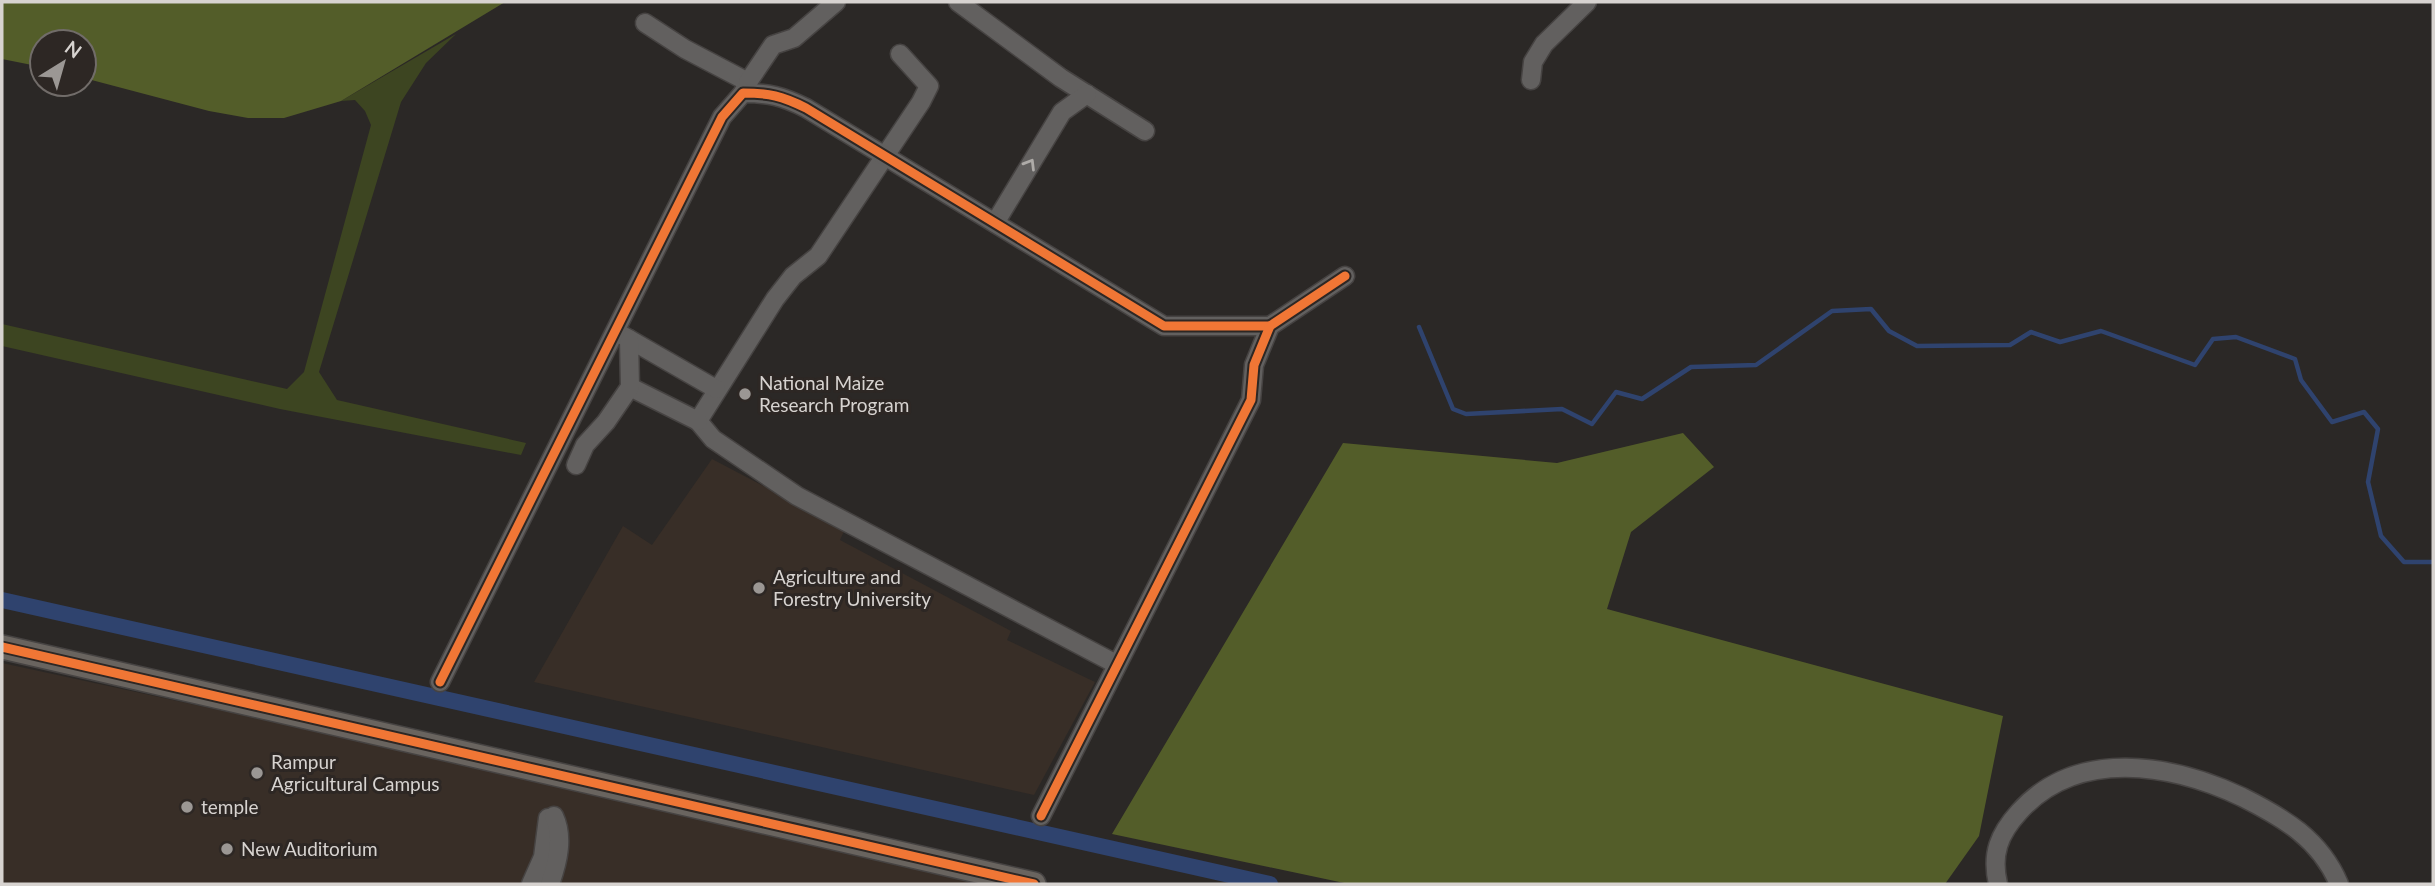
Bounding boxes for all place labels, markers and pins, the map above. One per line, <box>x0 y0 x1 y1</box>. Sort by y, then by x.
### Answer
place label: National Maize Research Program <box>759 371 909 416</box>
marker: National Maize Research Program <box>737 386 753 402</box>
place label: Agriculture and Forestry University <box>773 565 931 610</box>
marker: Agriculture and Forestry University <box>751 580 767 596</box>
place label: Rampur Agricultural Campus <box>271 750 440 795</box>
marker: Rampur Agricultural Campus <box>249 765 265 781</box>
place label: temple <box>201 795 259 818</box>
marker: temple <box>179 799 195 815</box>
place label: New Auditorium <box>241 837 378 860</box>
marker: New Auditorium <box>219 841 235 857</box>

